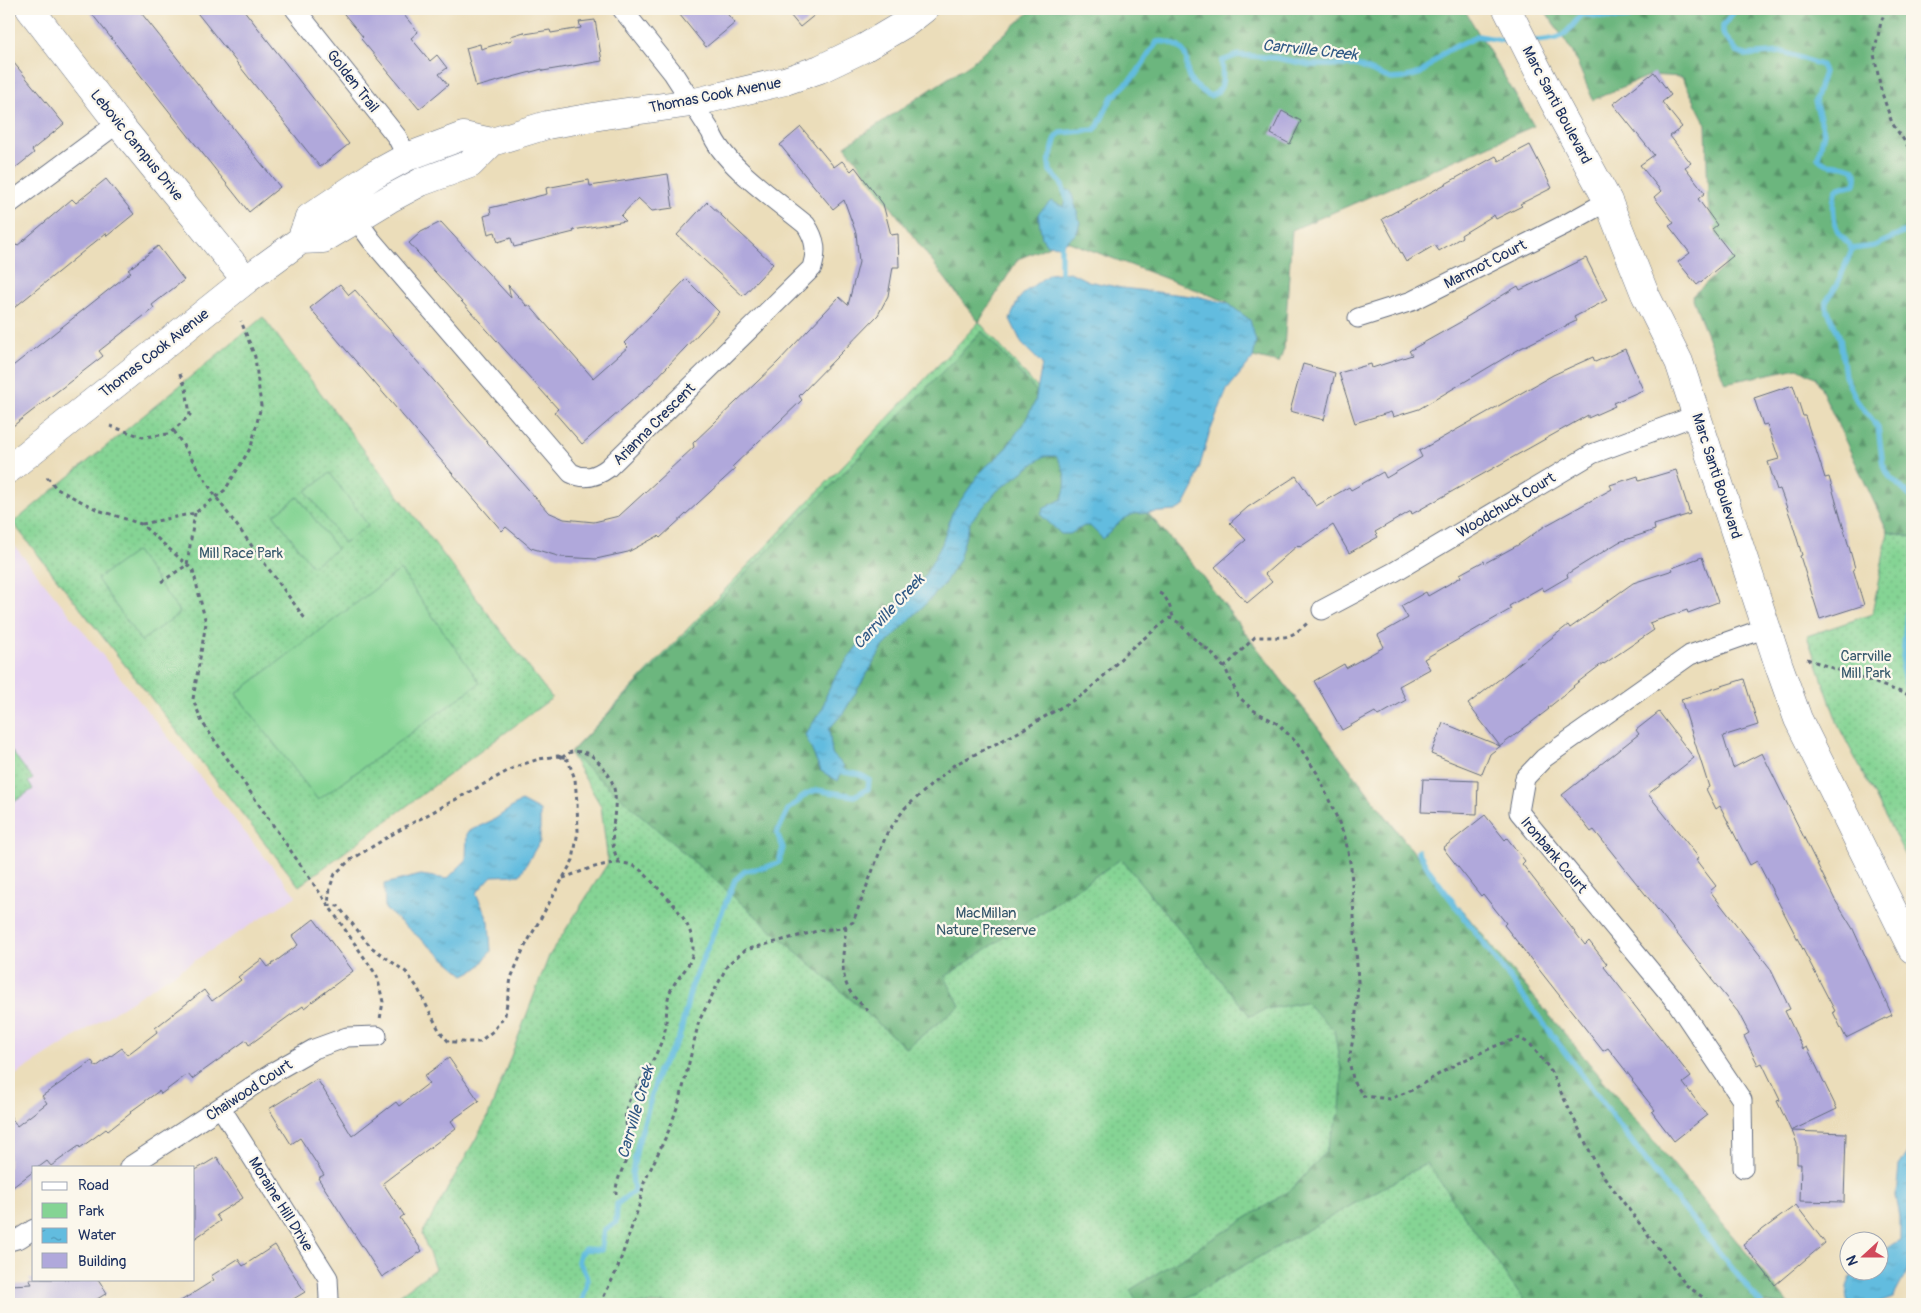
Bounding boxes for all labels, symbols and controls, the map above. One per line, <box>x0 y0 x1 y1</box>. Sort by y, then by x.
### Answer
water label: Carrville Creek <box>1261 35 1360 65</box>
street label: Marc Santi Boulevard <box>1517 43 1596 167</box>
street label: Golden Trail <box>322 46 383 116</box>
street label: Thomas Cook Avenue <box>647 73 783 118</box>
street label: Lebovic Campus Drive <box>86 86 188 205</box>
street label: Marmot Court <box>1441 235 1531 293</box>
street label: Thomas Cook Avenue <box>96 304 214 402</box>
street label: Arianna Crescent <box>609 378 700 470</box>
street label: Marc Santi Boulevard <box>1687 411 1746 541</box>
street label: Woodchuck Court <box>1453 468 1560 542</box>
park label: Mill Race Park <box>199 544 284 563</box>
water label: Carrville Creek <box>849 569 930 653</box>
park label: Carrville Mill Park <box>1841 647 1892 683</box>
street label: Ironbank Court <box>1516 813 1592 898</box>
park label: MacMillan Nature Preserve <box>936 904 1037 940</box>
street label: Chaiwood Court <box>203 1055 297 1125</box>
water label: Carrville Creek <box>613 1062 659 1161</box>
street label: Moraine Hill Drive <box>244 1154 317 1255</box>
legend <box>32 1166 195 1280</box>
text: Road <box>78 1176 109 1195</box>
text: Park <box>78 1202 105 1221</box>
text: Water <box>78 1226 117 1245</box>
north arrow <box>1838 1230 1888 1280</box>
text: Building <box>78 1252 126 1271</box>
text: N <box>1843 1253 1862 1268</box>

